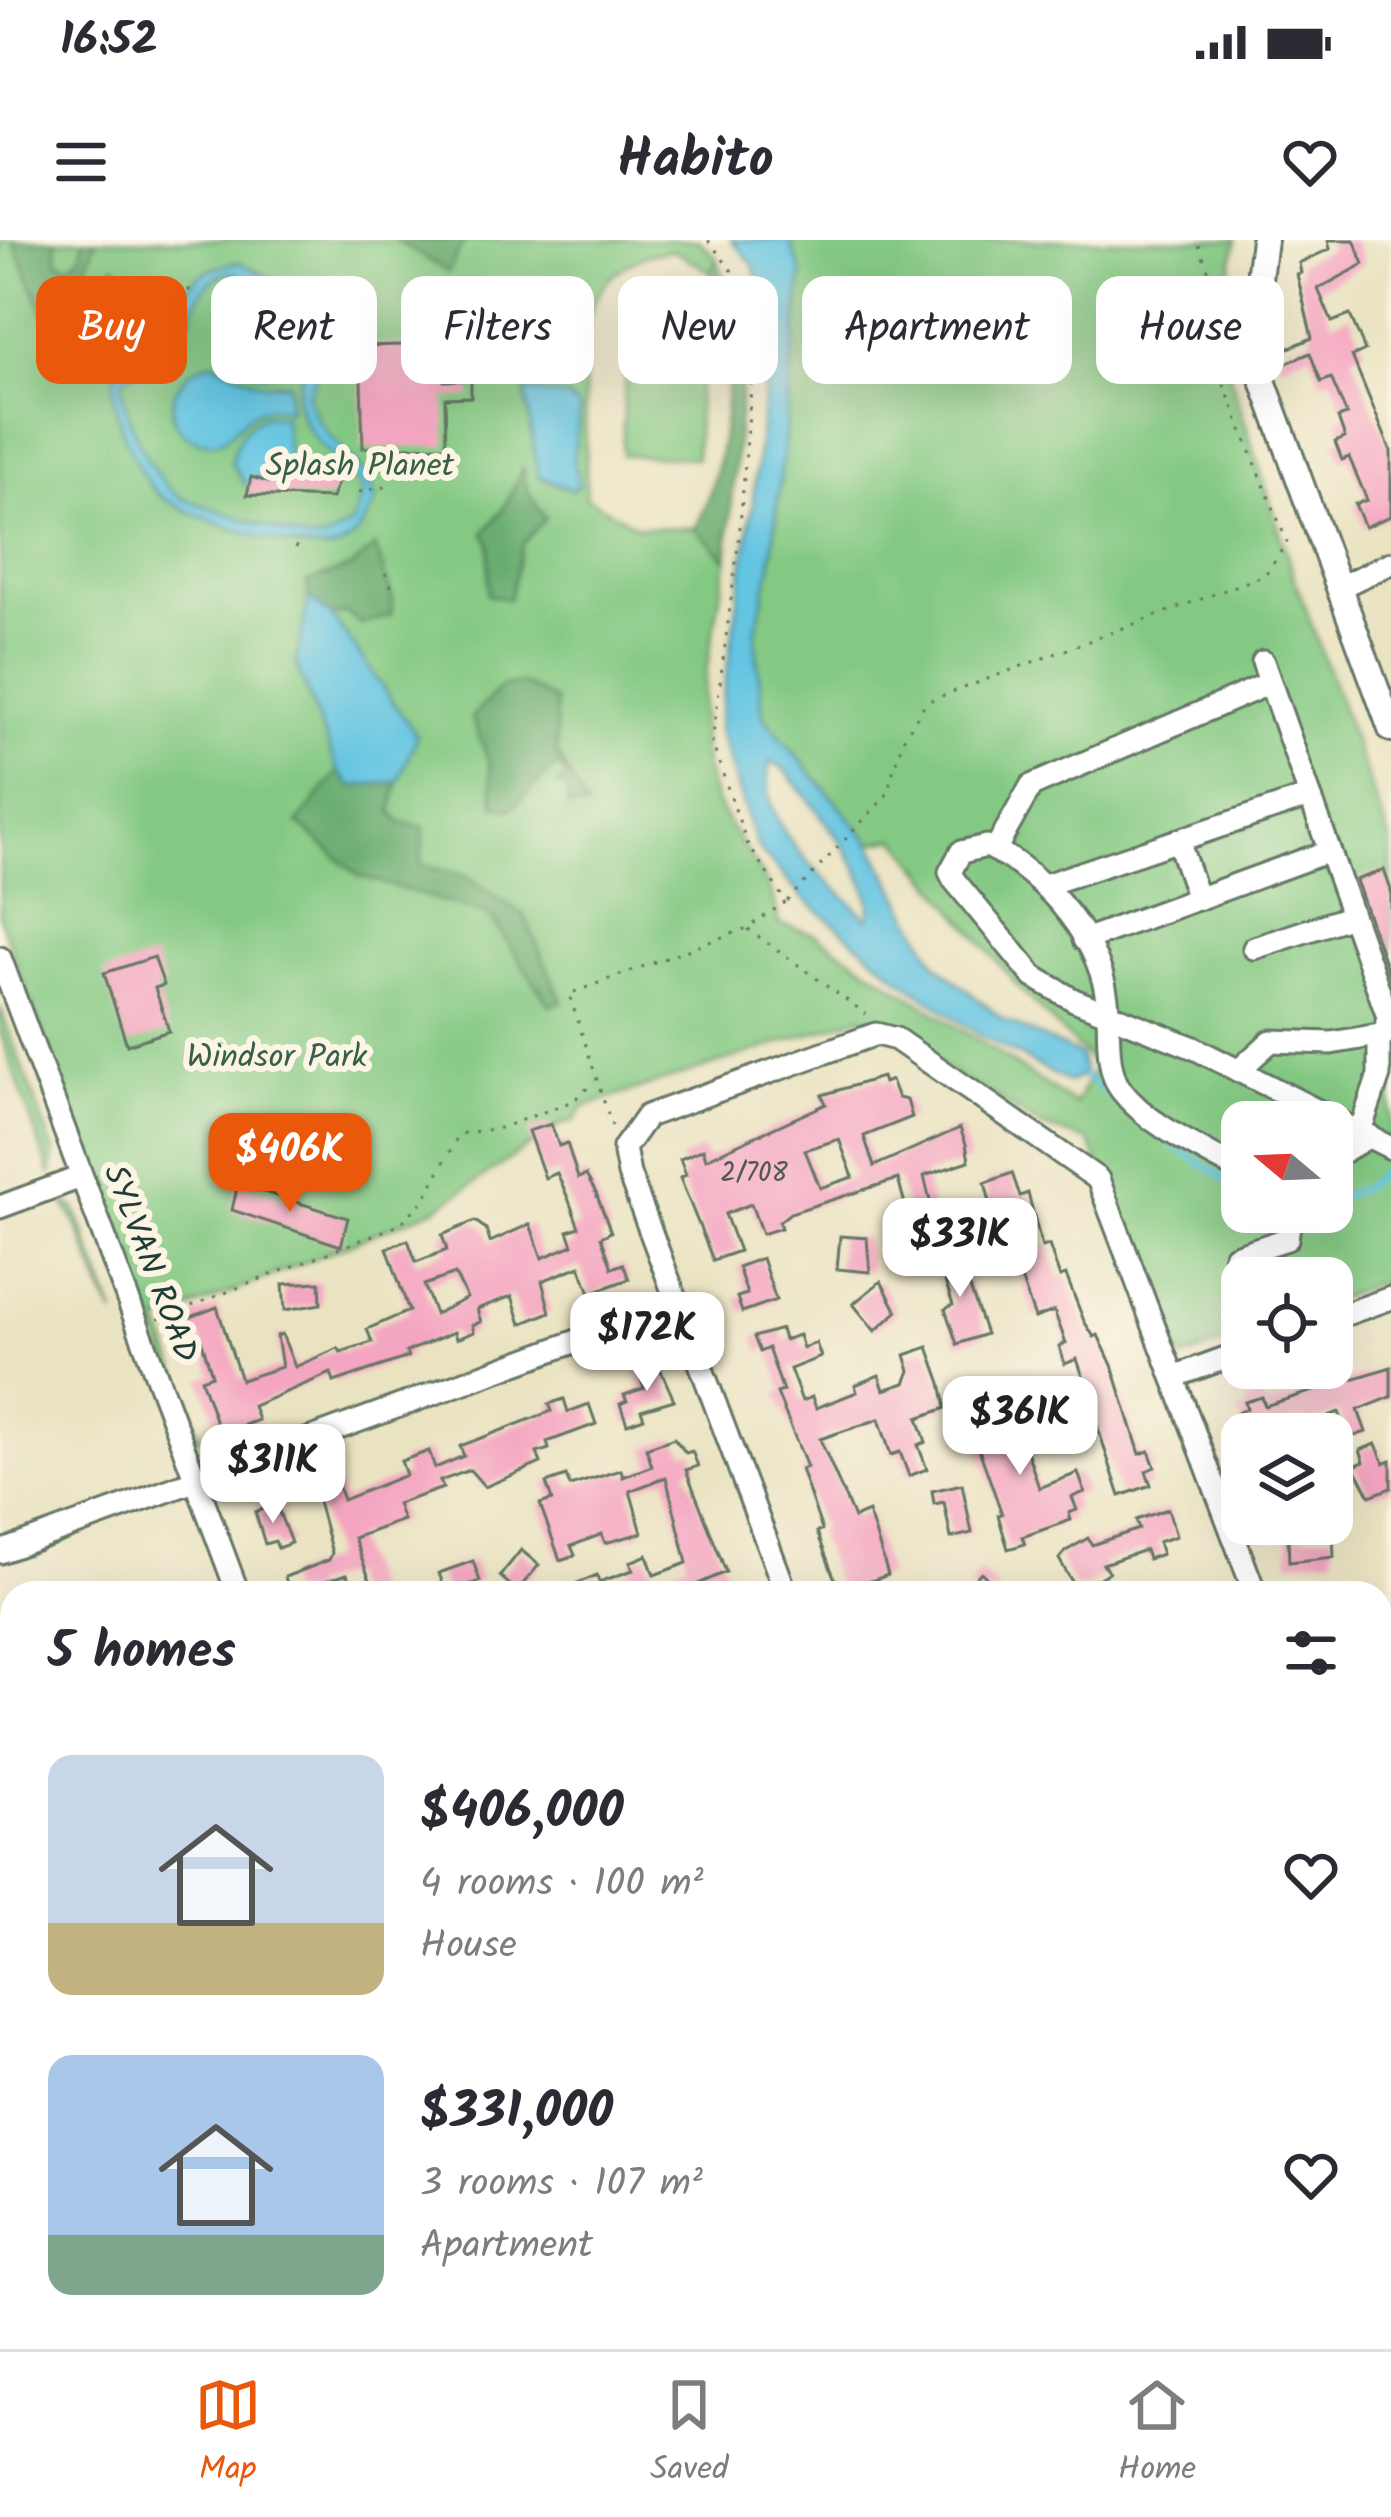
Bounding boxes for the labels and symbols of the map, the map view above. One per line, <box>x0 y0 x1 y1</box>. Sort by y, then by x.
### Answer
park label: Splash Planet <box>266 441 455 494</box>
park label: Windsor Park <box>187 1032 368 1085</box>
north arrow <box>1221 1101 1353 1233</box>
pin: $406K <box>206 1113 374 1215</box>
house number: 2/708 <box>720 1152 788 1195</box>
street label: SYLVAN ROAD <box>87 1157 211 1371</box>
pin: $331K <box>876 1198 1044 1300</box>
pin: $172K <box>563 1292 731 1394</box>
pin: $361K <box>936 1376 1104 1478</box>
pin: $311K <box>189 1424 357 1526</box>

